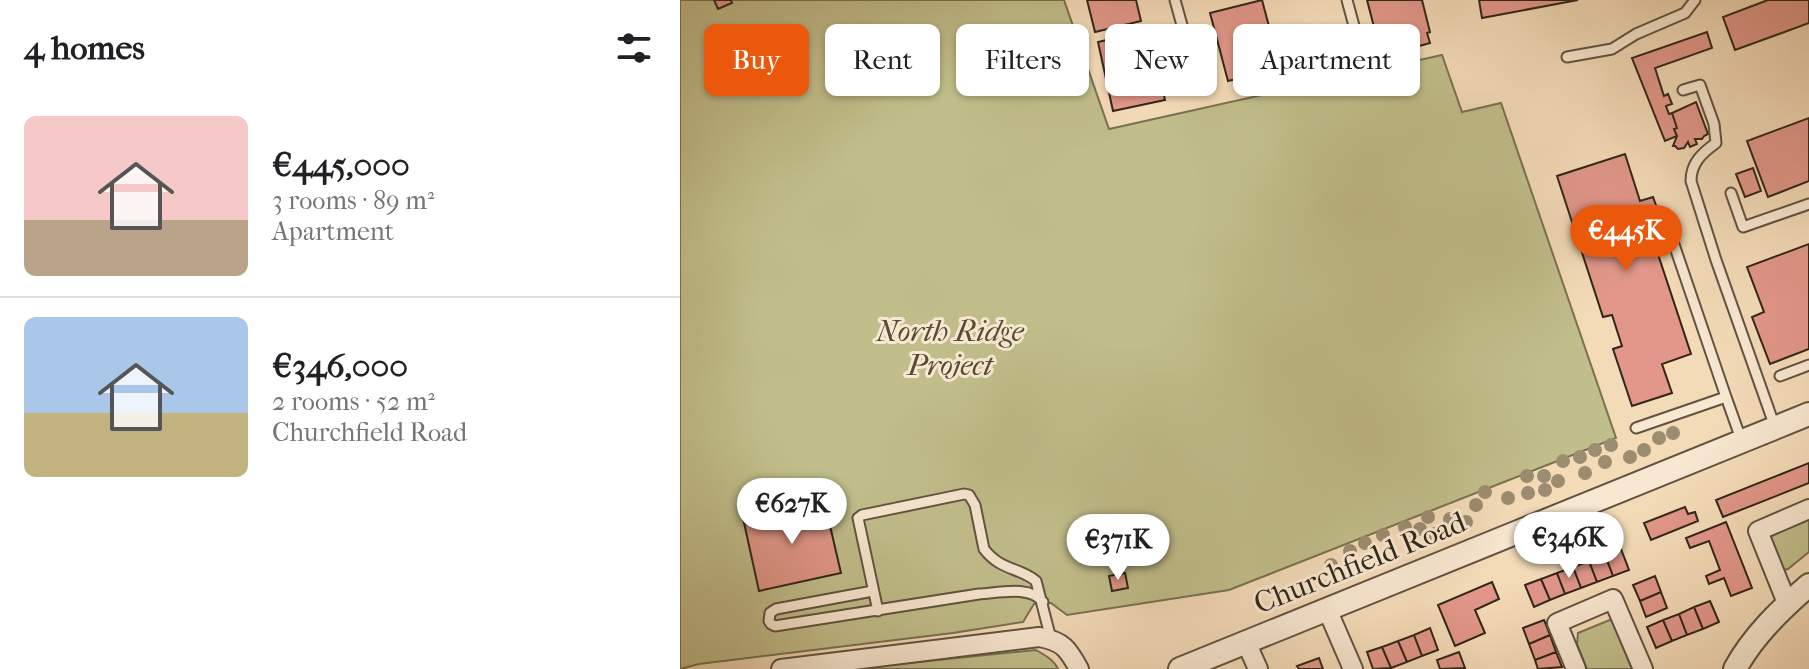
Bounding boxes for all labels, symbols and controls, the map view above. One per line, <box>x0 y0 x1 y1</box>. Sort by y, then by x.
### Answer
chip: Buy <box>704 24 809 96</box>
chip: Rent <box>825 24 940 96</box>
chip: Filters <box>956 24 1089 96</box>
chip: New <box>1105 24 1217 96</box>
chip: Apartment <box>1233 24 1420 96</box>
icon: filters <box>612 26 656 70</box>
text: 4 homes <box>24 28 145 68</box>
text: €445,000 <box>272 145 410 185</box>
icon: home <box>88 148 184 244</box>
text: 3 rooms · 89 m² <box>272 185 434 216</box>
pin: €445K <box>1570 205 1682 273</box>
text: €445K <box>1588 215 1664 246</box>
text: Apartment <box>272 216 394 247</box>
park label: North Ridge Project <box>875 314 1025 383</box>
text: €346,000 <box>272 346 408 386</box>
icon: home <box>88 349 184 445</box>
text: 2 rooms · 52 m² <box>272 386 435 417</box>
text: Churchfield Road <box>272 417 467 448</box>
pin: €627K <box>736 478 848 546</box>
text: €627K <box>755 488 829 519</box>
street label: Churchfield Road <box>1249 504 1472 621</box>
pin: €346K <box>1513 512 1625 580</box>
pin: €371K <box>1062 514 1174 582</box>
text: €346K <box>1532 522 1606 553</box>
text: €371K <box>1085 524 1151 555</box>

